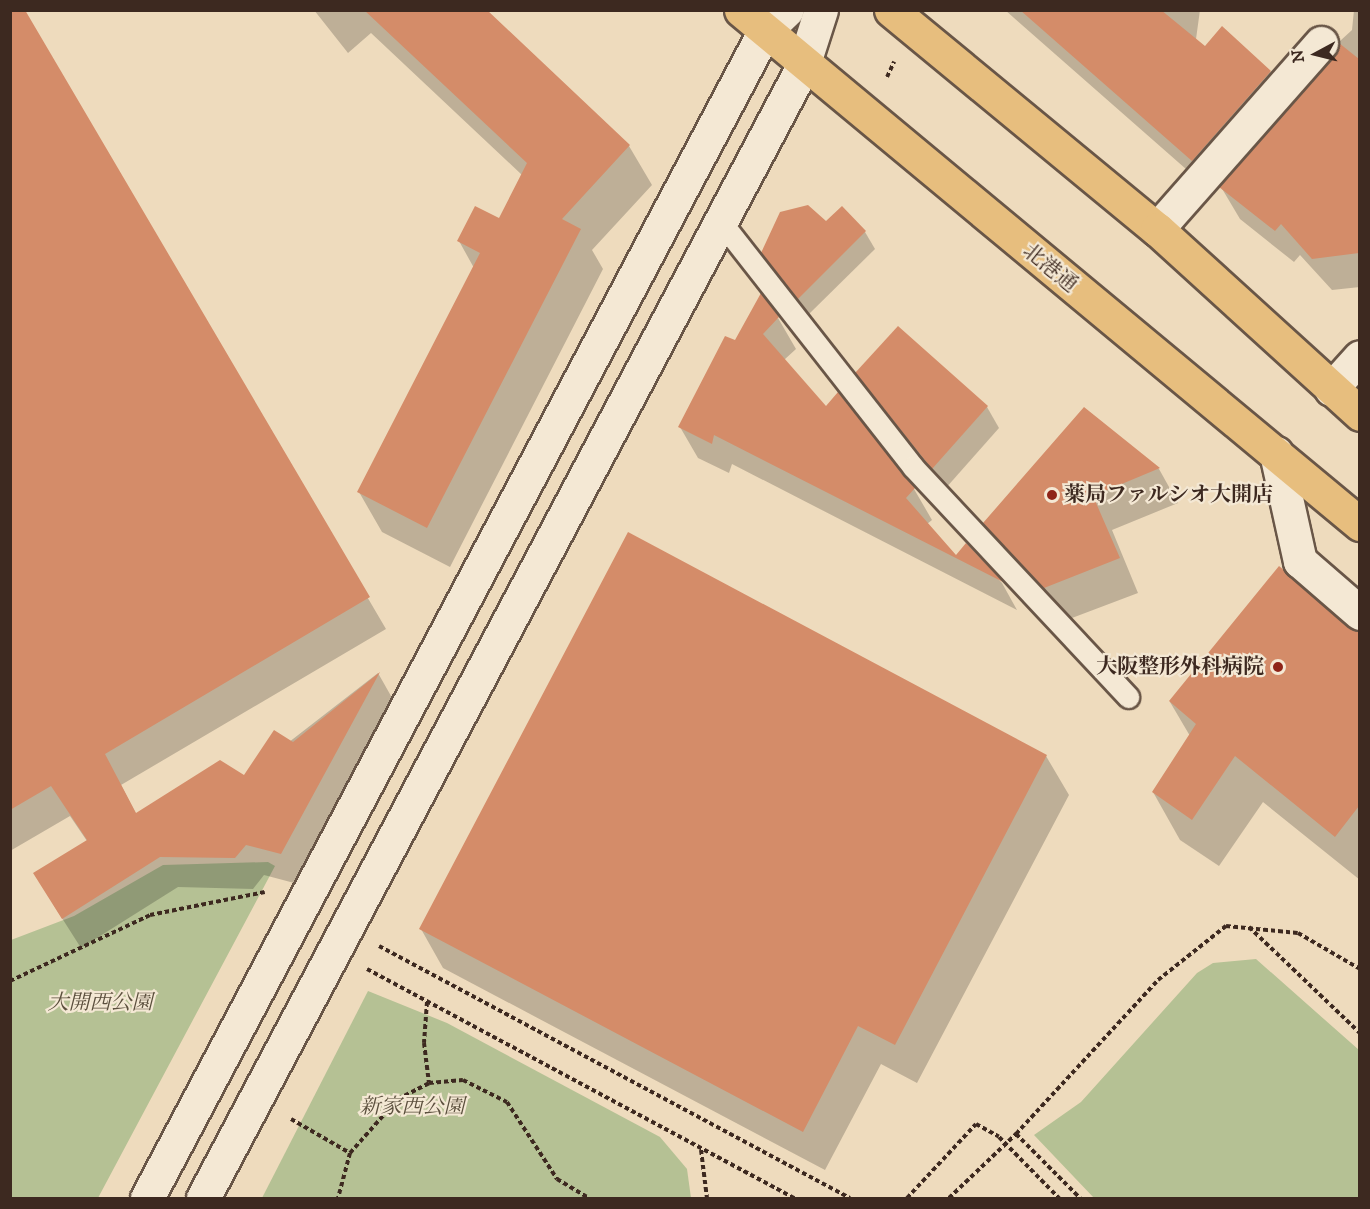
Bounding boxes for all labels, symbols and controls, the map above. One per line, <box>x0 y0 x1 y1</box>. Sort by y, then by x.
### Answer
north arrow <box>1286 24 1346 84</box>
text: N <box>1287 48 1309 64</box>
street label: 北港通 <box>1018 238 1082 298</box>
place label: 薬局ファルシオ大開店 <box>1064 482 1274 508</box>
marker: 薬局ファルシオ大開店 <box>1045 488 1059 502</box>
place label: 大阪整形外科病院 <box>1096 654 1264 680</box>
marker: 大阪整形外科病院 <box>1269 658 1287 676</box>
park label: 大開西公園 <box>48 990 152 1016</box>
park label: 新家西公園 <box>360 1094 464 1120</box>

